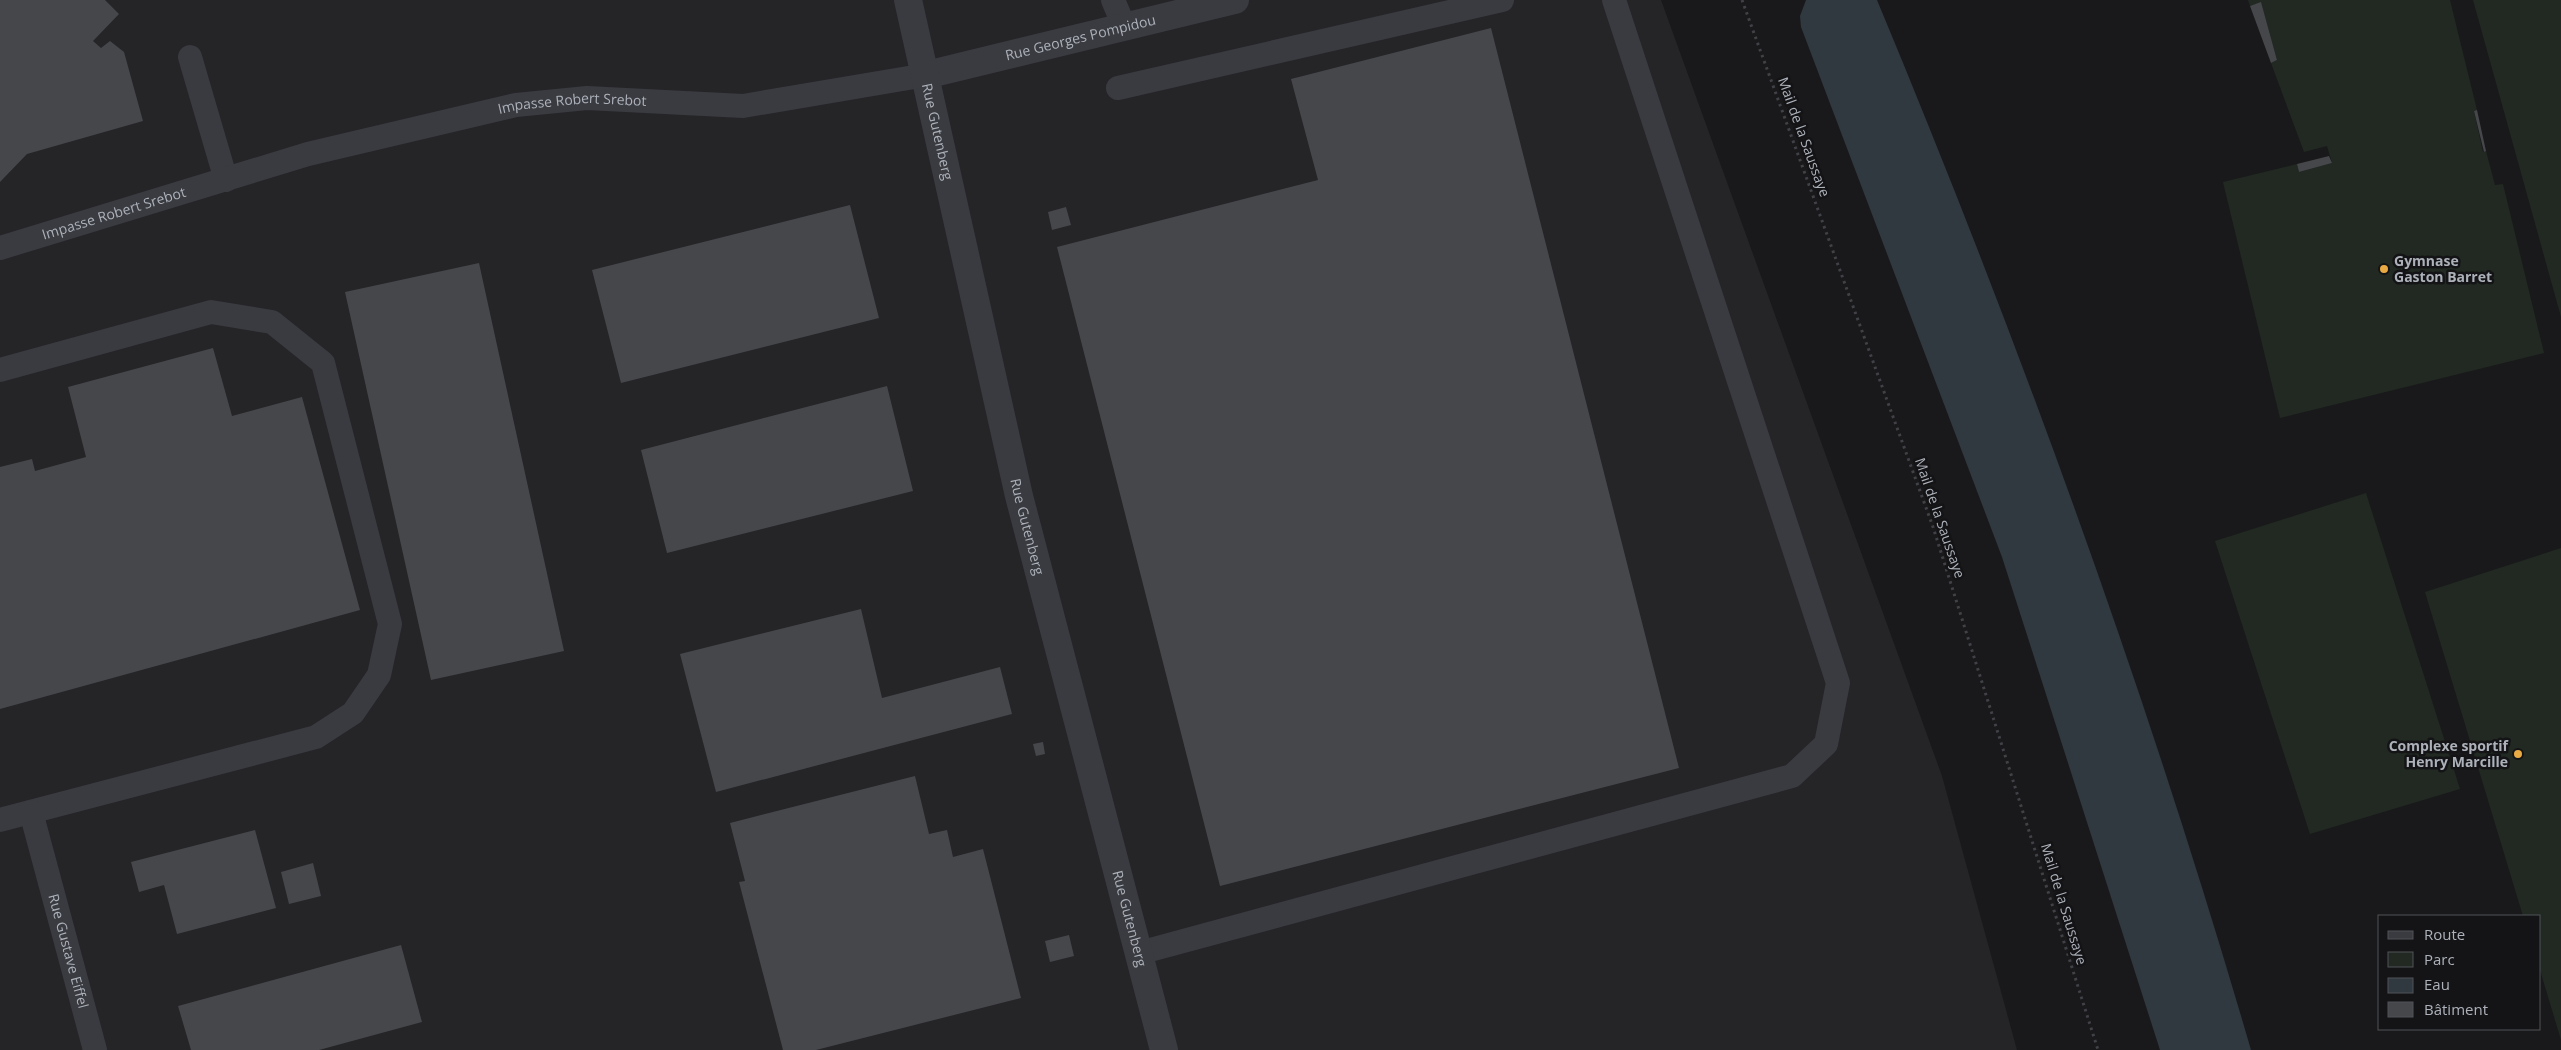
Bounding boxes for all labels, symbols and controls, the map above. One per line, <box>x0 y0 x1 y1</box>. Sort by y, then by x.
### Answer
street label: Rue Georges Pompidou <box>1003 10 1158 64</box>
street label: Mail de la Saussaye <box>1774 74 1835 199</box>
street label: Rue Gutenberg <box>918 81 958 182</box>
street label: Impasse Robert Srebot <box>496 88 647 118</box>
street label: Impasse Robert Srebot <box>40 182 188 244</box>
place label: Gymnase Gaston Barret <box>2394 251 2492 286</box>
marker: Gymnase Gaston Barret <box>2378 263 2390 275</box>
street label: Mail de la Saussaye <box>1911 455 1970 581</box>
street label: Rue Gutenberg <box>1006 477 1049 577</box>
place label: Complexe sportif Henry Marcille <box>2389 736 2510 771</box>
marker: Complexe sportif Henry Marcille <box>2512 748 2524 760</box>
street label: Mail de la Saussaye <box>2037 841 2092 967</box>
street label: Rue Gutenberg <box>1108 868 1152 969</box>
street label: Rue Gustave Eiffel <box>44 892 93 1010</box>
legend <box>2378 915 2541 1030</box>
text: Route <box>2424 924 2465 944</box>
text: Parc <box>2424 949 2455 969</box>
text: Eau <box>2424 974 2450 994</box>
text: Bâtiment <box>2424 999 2488 1019</box>

